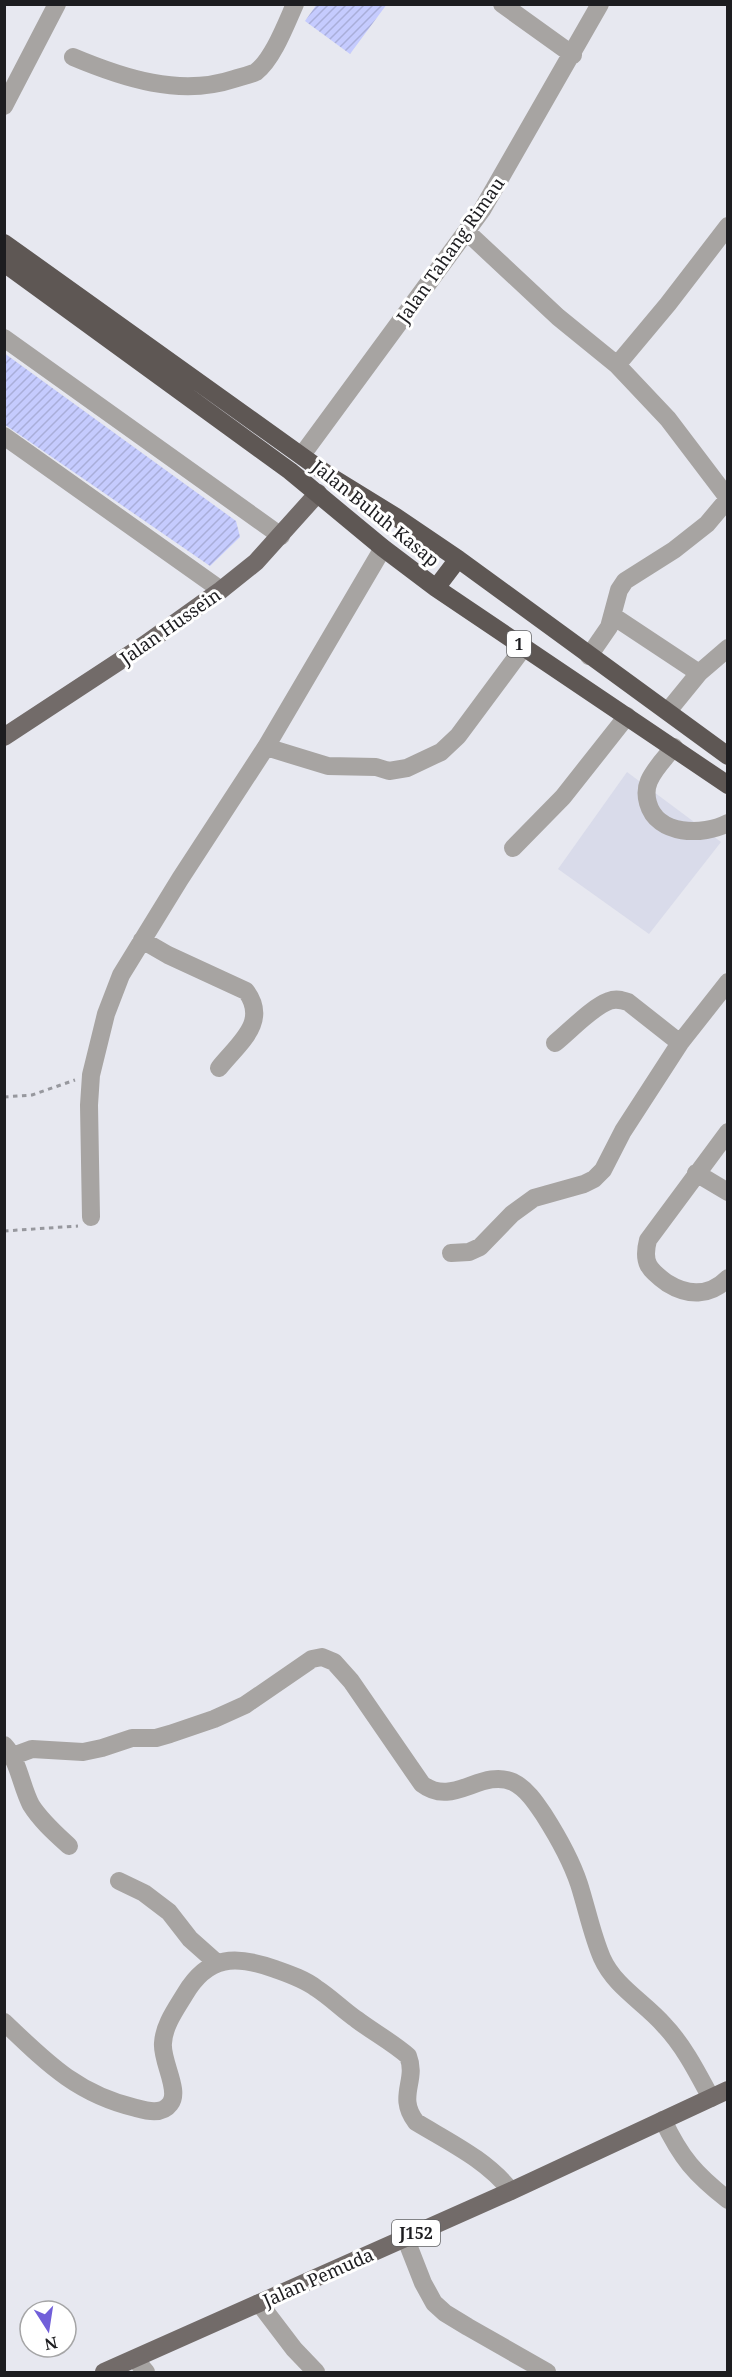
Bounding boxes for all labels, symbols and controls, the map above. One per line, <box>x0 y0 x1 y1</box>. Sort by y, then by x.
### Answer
street label: Jalan Tahang Rimau <box>390 172 510 329</box>
street label: Jalan Buluh Kasap <box>307 454 445 572</box>
street label: Jalan Hussein <box>114 582 225 670</box>
road number: 1 <box>507 631 531 657</box>
road number: J152 <box>392 2220 440 2246</box>
street label: Jalan Pemuda <box>258 2242 377 2313</box>
north arrow <box>18 2299 78 2359</box>
text: N <box>42 2332 60 2356</box>

